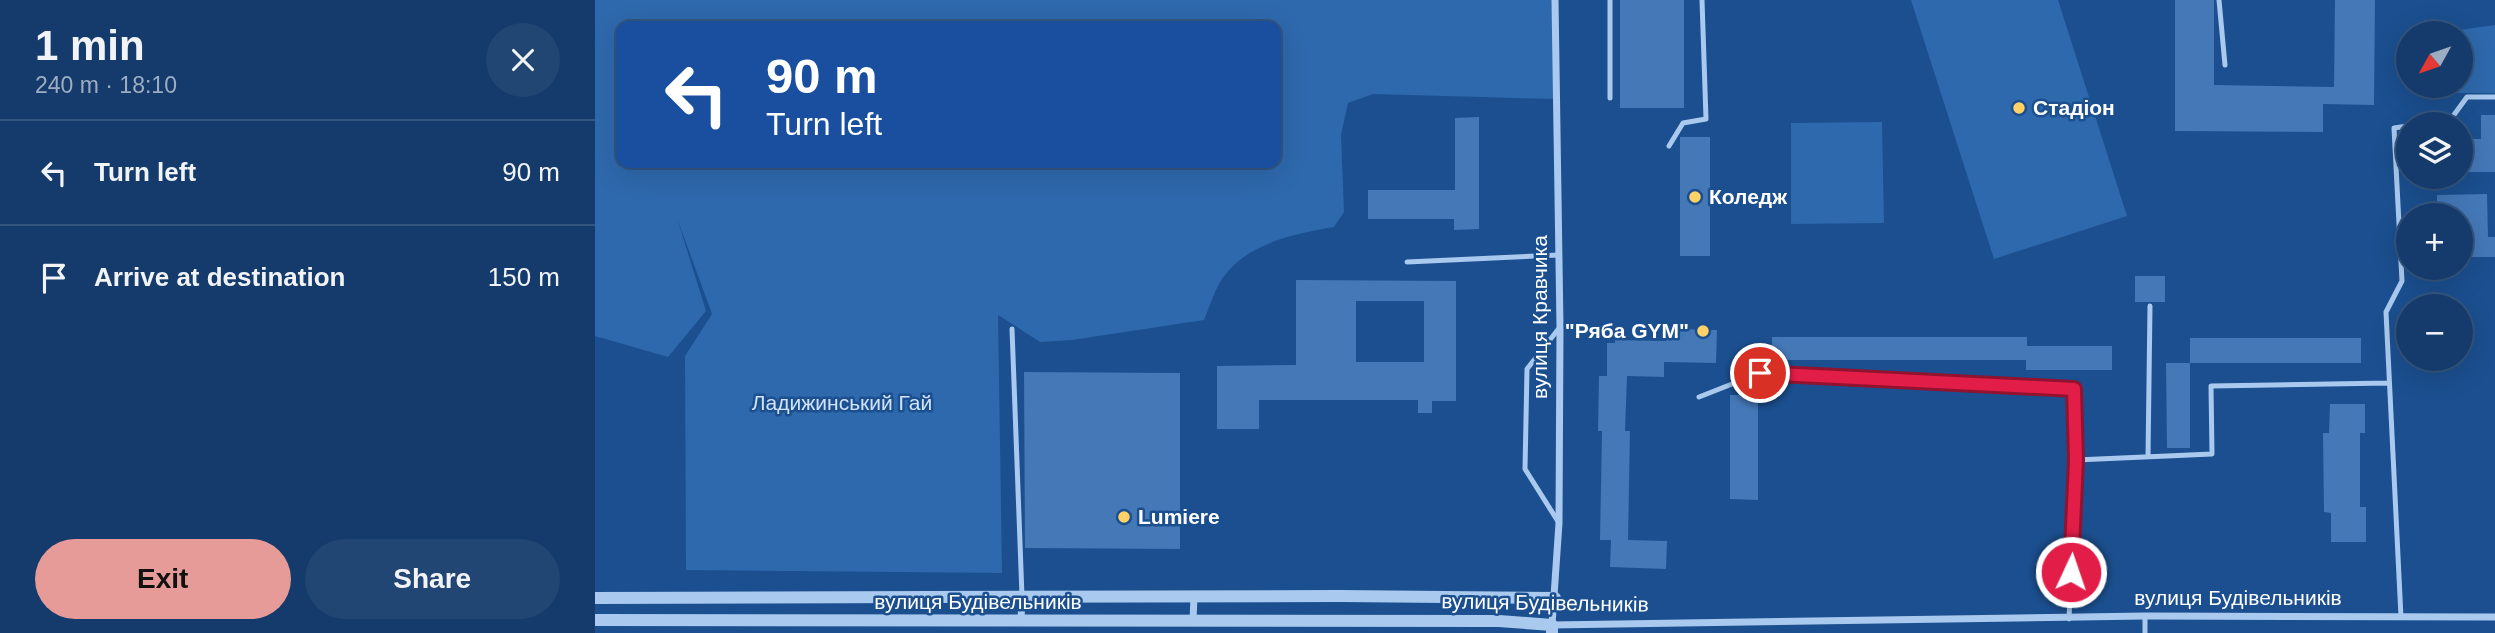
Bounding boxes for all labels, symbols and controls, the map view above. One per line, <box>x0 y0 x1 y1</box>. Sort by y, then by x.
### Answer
north arrow <box>2396 21 2473 98</box>
map controls <box>2396 21 2473 371</box>
text: 1 min <box>35 22 145 69</box>
button: close <box>486 23 560 97</box>
icon: left <box>651 49 742 140</box>
text: 90 m <box>766 49 878 103</box>
text: 240 m · 18:10 <box>35 72 177 98</box>
place label: Стадіон <box>2033 96 2115 119</box>
marker: Стадіон <box>2011 100 2027 116</box>
text: Turn left <box>766 106 882 142</box>
button: layers <box>2396 112 2473 189</box>
icon: left <box>35 154 73 192</box>
text: Turn left <box>94 157 196 187</box>
text: 90 m <box>502 157 560 187</box>
place label: Коледж <box>1709 185 1788 208</box>
marker: Коледж <box>1687 189 1703 205</box>
button: + <box>2396 203 2473 280</box>
street label: вулиця Кравчика <box>1528 235 1551 399</box>
icon: arrive <box>35 259 73 297</box>
text: Arrive at destination <box>94 262 345 292</box>
text: 150 m <box>488 262 560 292</box>
button: − <box>2396 294 2473 371</box>
place label: "Ряба GYM" <box>1565 319 1689 342</box>
marker: "Ряба GYM" <box>1695 323 1711 339</box>
pin <box>1730 343 1790 403</box>
icon: arrive <box>1741 354 1779 392</box>
park label: Ладижинський Гай <box>752 391 932 414</box>
place label: Lumiere <box>1138 505 1220 528</box>
marker: Lumiere <box>1116 509 1132 525</box>
position arrow <box>2034 535 2108 609</box>
button: Exit <box>35 539 291 619</box>
button: Share <box>305 539 560 619</box>
street label: вулиця Будівельників <box>2134 586 2342 609</box>
street label: вулиця Будівельників <box>1441 589 1649 616</box>
street label: вулиця Будівельників <box>874 590 1082 613</box>

